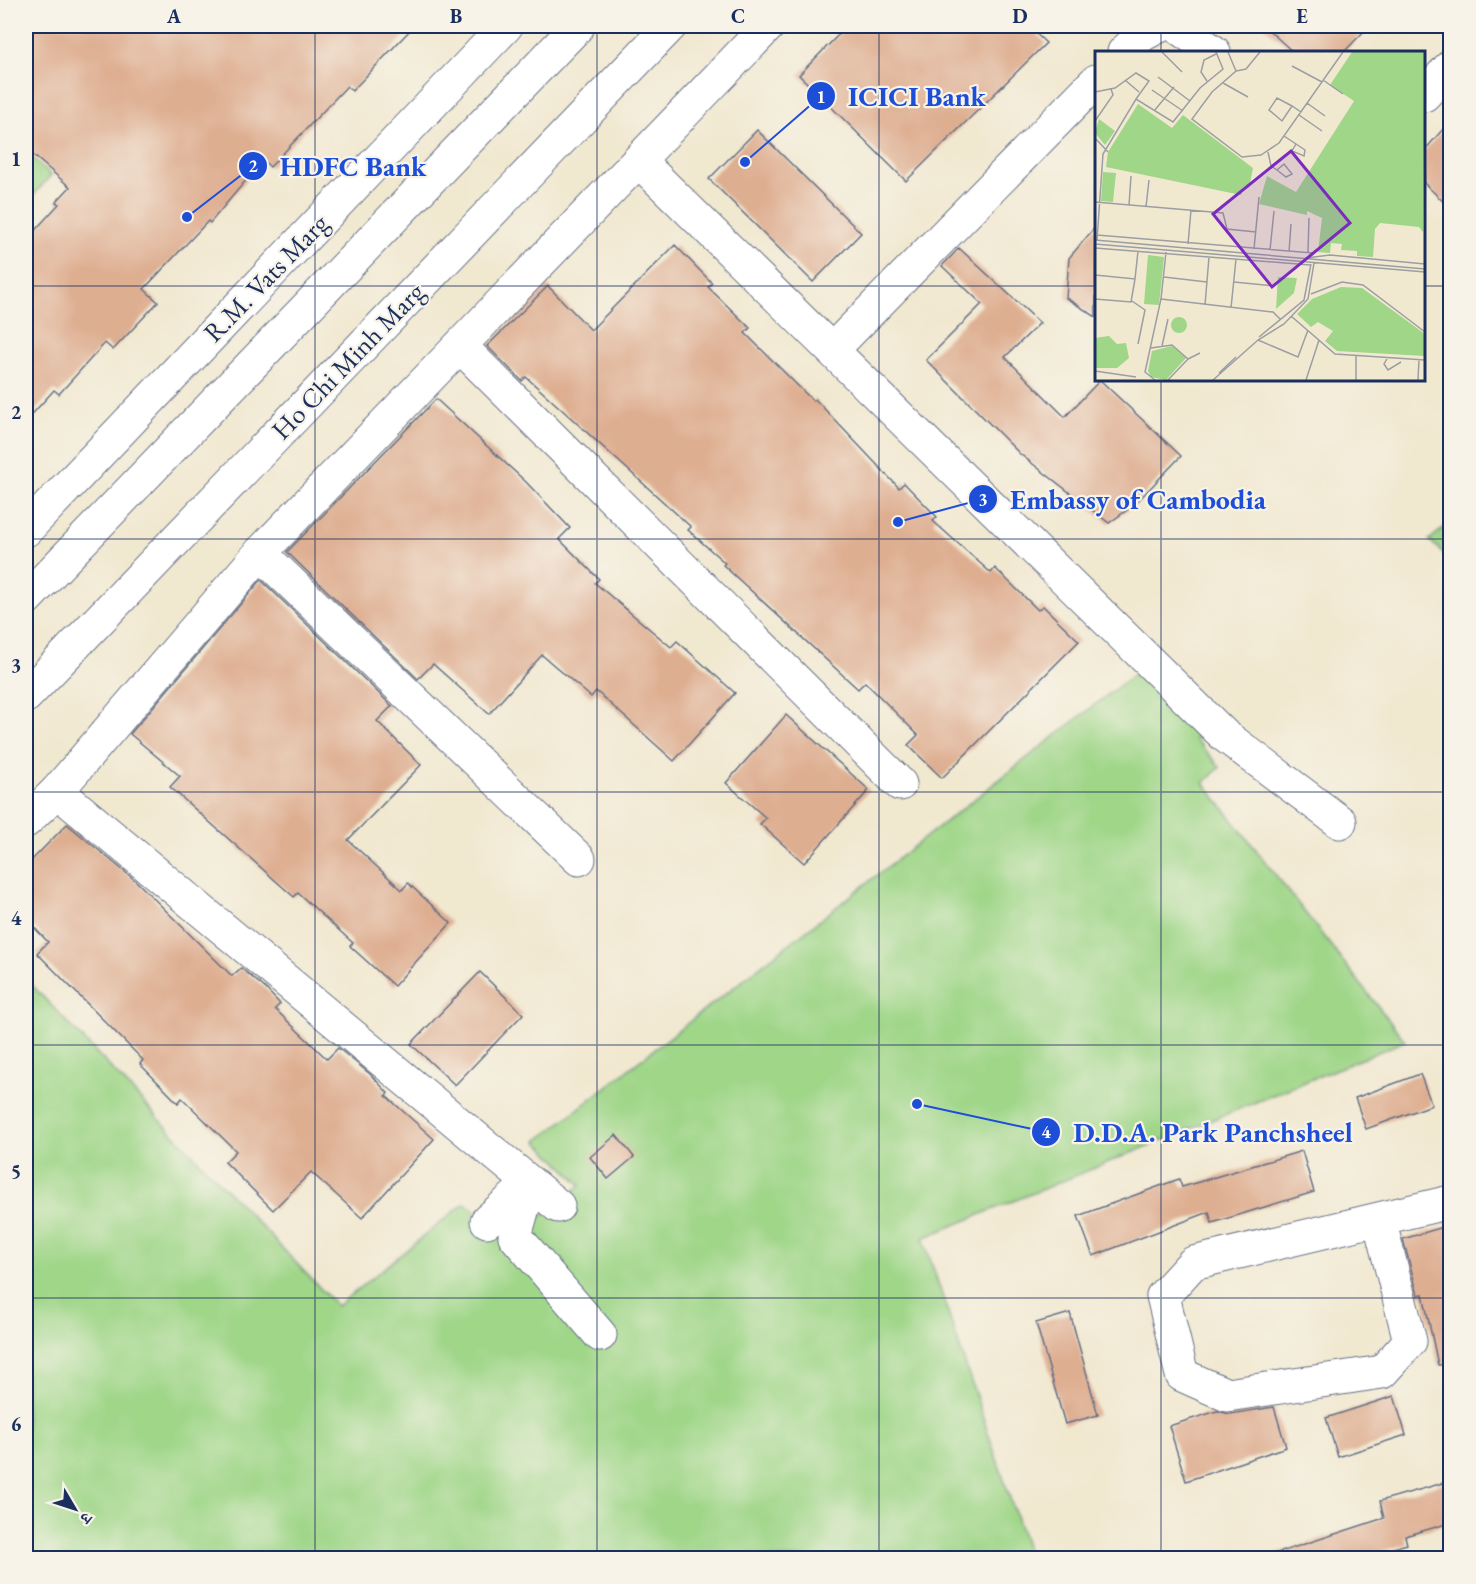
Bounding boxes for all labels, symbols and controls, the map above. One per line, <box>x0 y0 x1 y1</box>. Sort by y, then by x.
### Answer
text: A <box>166 3 182 29</box>
text: B <box>450 3 462 29</box>
text: C <box>731 3 745 29</box>
text: D <box>1012 3 1028 29</box>
text: E <box>1296 3 1308 29</box>
inset map <box>1095 51 1425 381</box>
callout: ICICI Bank <box>806 73 998 119</box>
text: ICICI Bank <box>848 78 987 114</box>
text: 1 <box>816 85 826 108</box>
callout: HDFC Bank <box>238 143 438 189</box>
text: 1 <box>11 146 21 172</box>
text: HDFC Bank <box>280 148 427 184</box>
text: 2 <box>248 154 258 177</box>
street label: R.M. Vats Marg <box>196 206 336 349</box>
street label: Ho Chi Minh Marg <box>264 274 432 447</box>
text: 2 <box>11 399 22 425</box>
callout: Embassy of Cambodia <box>968 476 1278 522</box>
text: Embassy of Cambodia <box>1010 481 1267 517</box>
text: 3 <box>978 488 988 511</box>
text: 3 <box>11 652 21 678</box>
text: 4 <box>11 905 22 931</box>
callout: D.D.A. Park Panchsheel <box>1031 1109 1365 1155</box>
text: D.D.A. Park Panchsheel <box>1073 1114 1353 1150</box>
text: 4 <box>1041 1120 1051 1143</box>
text: 5 <box>11 1158 21 1184</box>
text: 6 <box>11 1411 22 1437</box>
north arrow <box>45 1479 105 1539</box>
text: उ <box>74 1508 98 1529</box>

